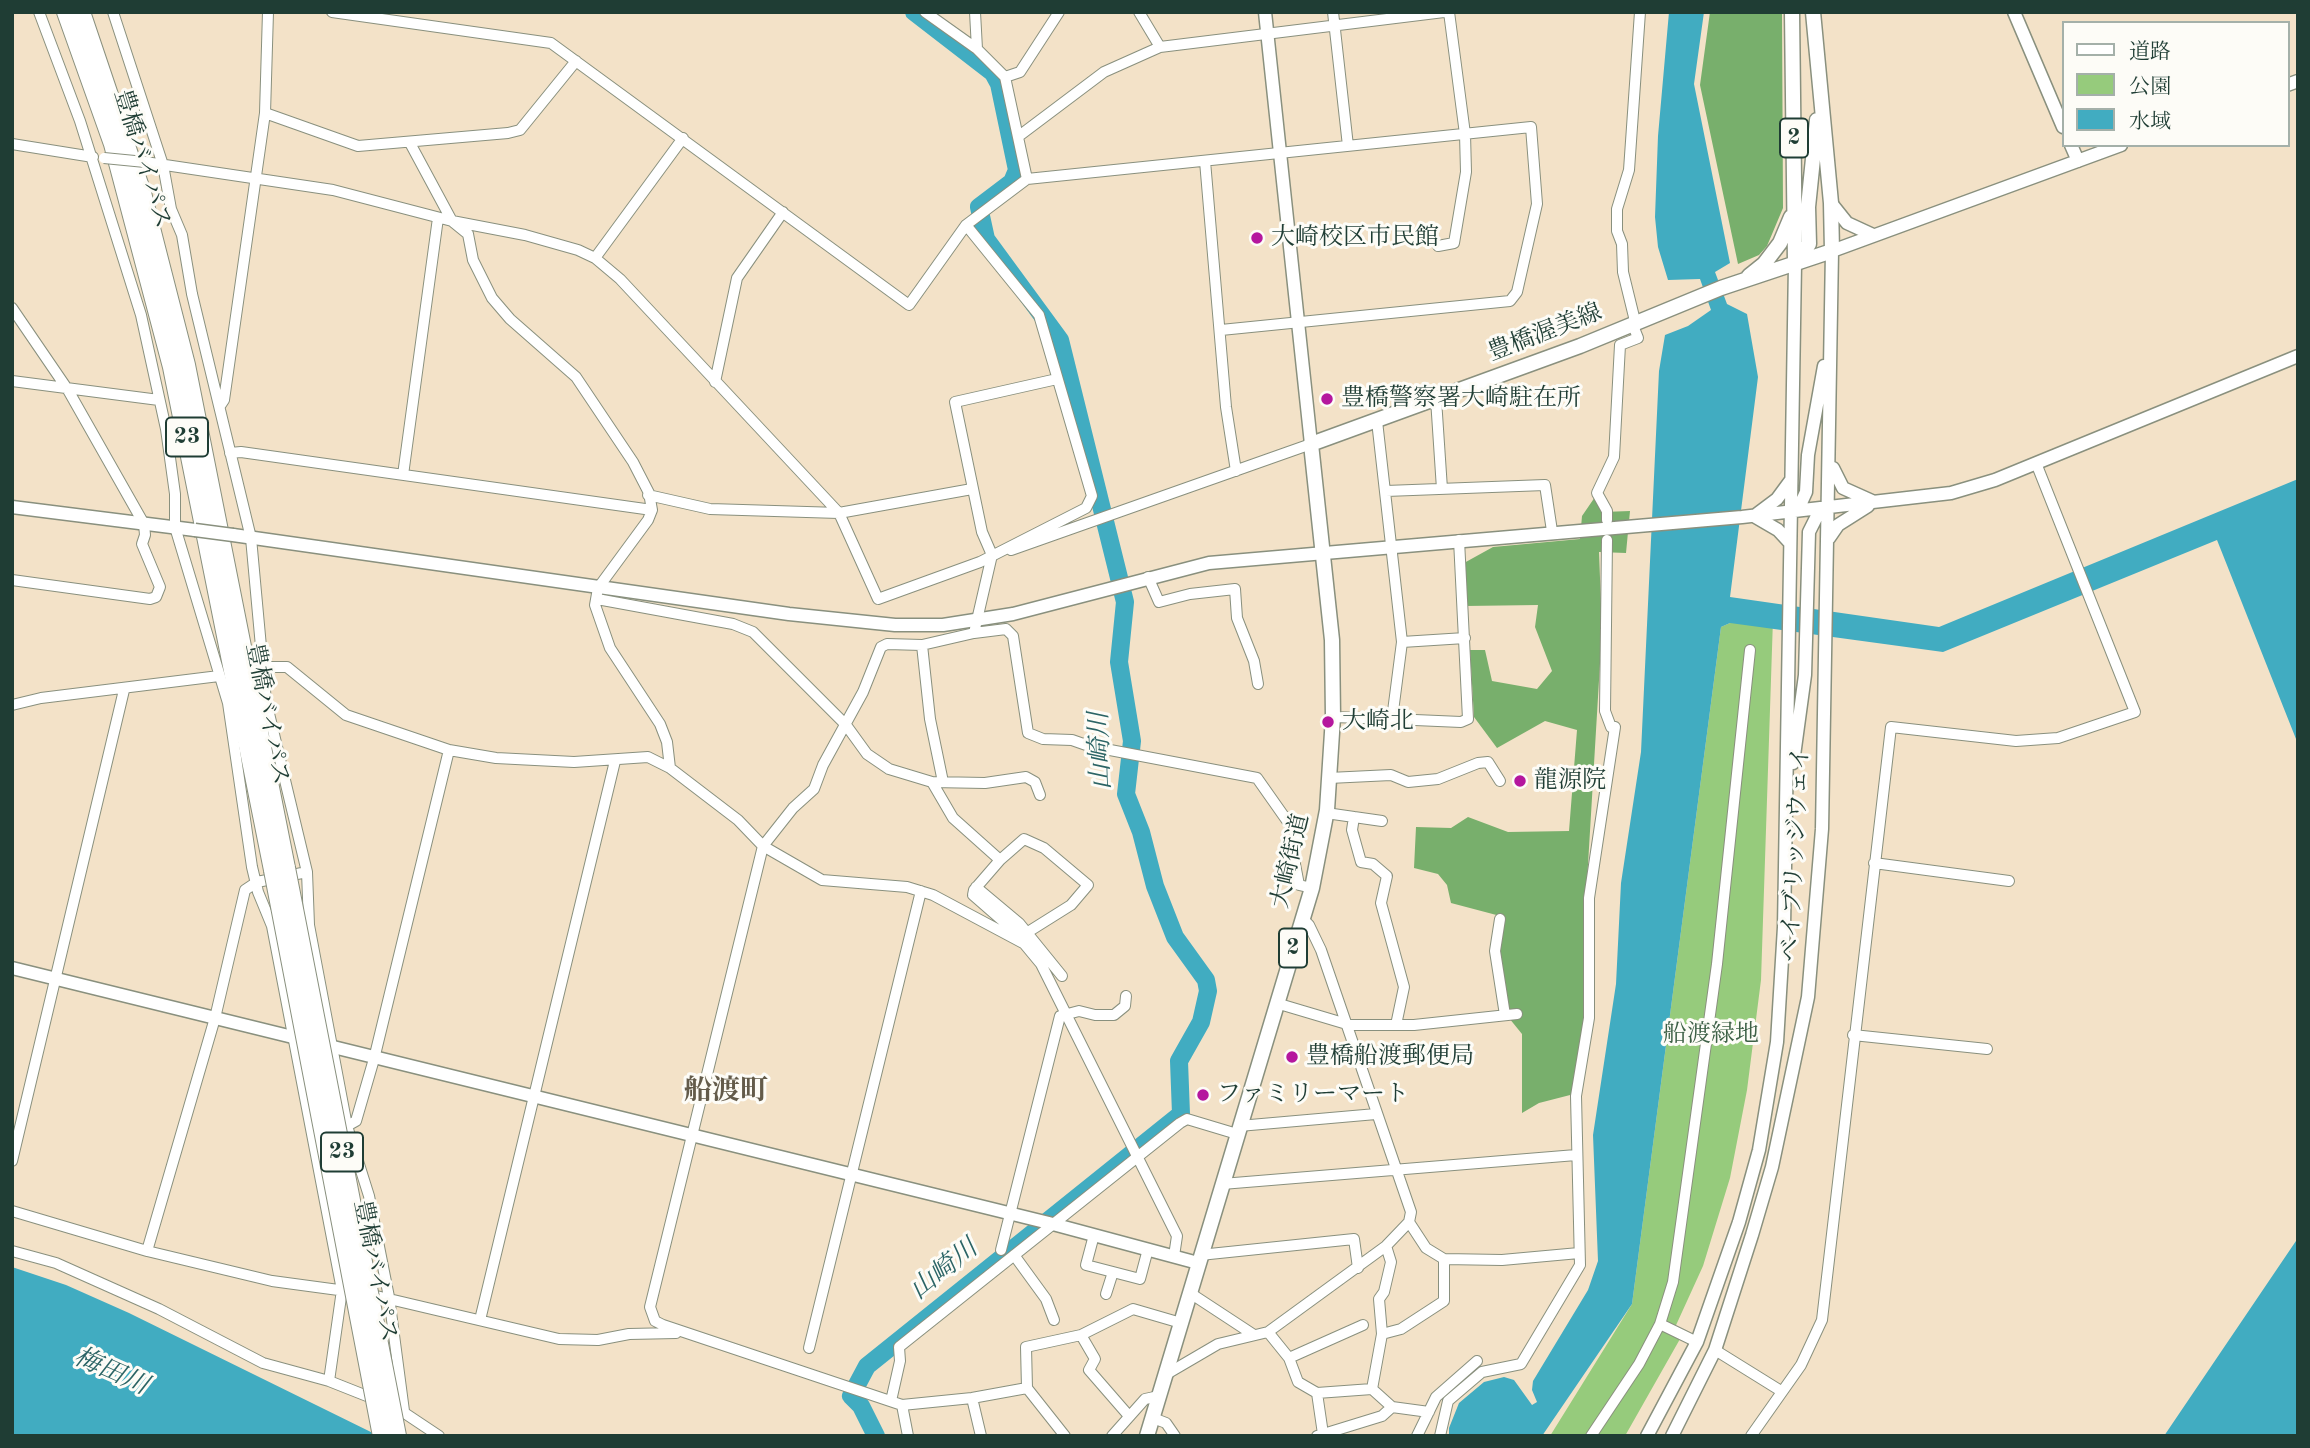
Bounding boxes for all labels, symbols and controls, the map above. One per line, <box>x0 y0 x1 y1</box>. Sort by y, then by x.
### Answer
legend <box>2062 21 2289 147</box>
text: 道路 <box>2129 42 2171 63</box>
text: 公園 <box>2129 77 2171 98</box>
street label: 豊橋バイパス <box>107 86 177 232</box>
text: 水域 <box>2129 112 2171 133</box>
road number: 2 <box>1780 119 1808 158</box>
place label: 大崎校区市民館 <box>1271 224 1439 252</box>
marker: 大崎校区市民館 <box>1249 230 1265 246</box>
street label: 豊橋渥美線 <box>1484 298 1606 368</box>
place label: 豊橋警察署大崎駐在所 <box>1341 385 1581 413</box>
marker: 豊橋警察署大崎駐在所 <box>1319 391 1335 407</box>
road number: 23 <box>166 418 208 457</box>
street label: 豊橋バイパス <box>239 641 295 787</box>
place label: 大崎北 <box>1342 708 1414 736</box>
water label: 山崎川 <box>1084 711 1118 791</box>
marker: 大崎北 <box>1320 714 1336 730</box>
street label: ベイブリッジウェイ <box>1776 745 1816 963</box>
place label: 龍源院 <box>1534 767 1606 795</box>
marker: 龍源院 <box>1512 773 1528 789</box>
street label: 大崎街道 <box>1266 811 1316 911</box>
road number: 2 <box>1279 928 1307 967</box>
park label: 船渡緑地 <box>1663 1021 1759 1049</box>
place label: 豊橋船渡郵便局 <box>1306 1043 1474 1071</box>
marker: 豊橋船渡郵便局 <box>1284 1049 1300 1065</box>
district label: 船渡町 <box>684 1075 768 1109</box>
place label: ファミリーマート <box>1217 1081 1409 1109</box>
marker: ファミリーマート <box>1195 1087 1211 1103</box>
road number: 23 <box>321 1133 363 1172</box>
street label: 豊橋バイパス <box>347 1198 403 1344</box>
water label: 山崎川 <box>904 1233 984 1307</box>
water label: 梅田川 <box>69 1342 153 1402</box>

